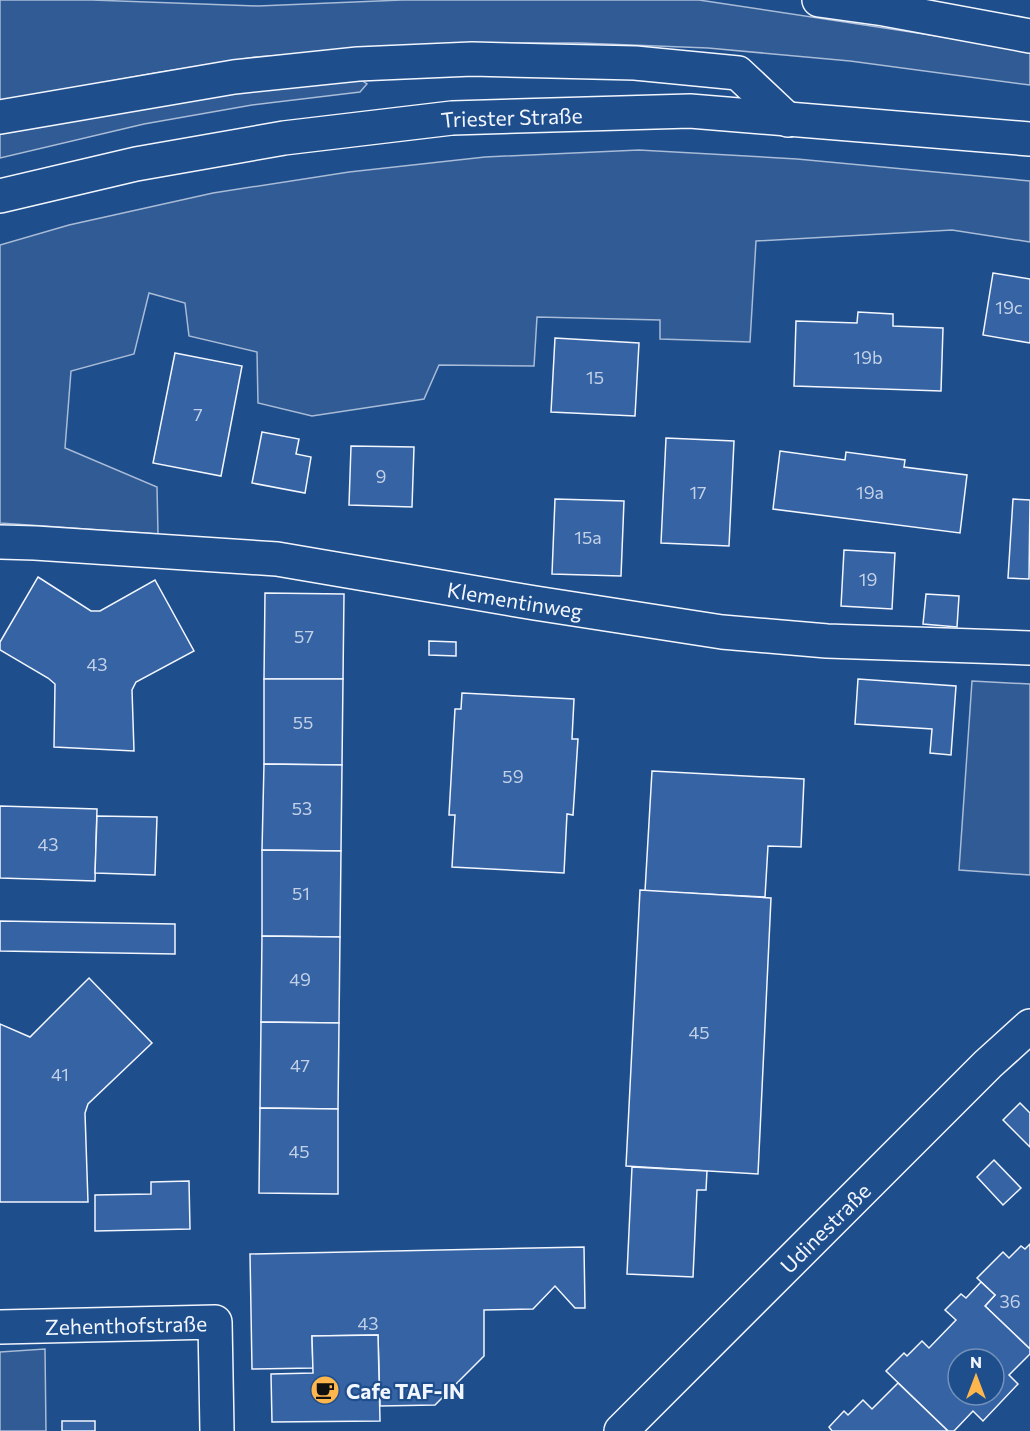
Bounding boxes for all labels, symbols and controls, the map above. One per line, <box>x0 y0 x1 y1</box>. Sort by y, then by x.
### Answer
street label: Triester Straße <box>440 102 583 132</box>
house number: 19c <box>995 296 1023 318</box>
house number: 19b <box>853 346 883 368</box>
house number: 15 <box>586 366 604 388</box>
house number: 7 <box>193 403 203 425</box>
house number: 9 <box>376 465 386 487</box>
house number: 17 <box>689 481 707 503</box>
house number: 19a <box>856 481 884 503</box>
house number: 15a <box>574 526 602 548</box>
house number: 19 <box>859 568 877 590</box>
street label: Klementinweg <box>446 576 584 623</box>
house number: 57 <box>294 625 314 647</box>
house number: 43 <box>86 653 108 675</box>
house number: 55 <box>293 711 313 733</box>
house number: 59 <box>502 765 524 787</box>
house number: 53 <box>292 797 312 819</box>
house number: 43 <box>37 833 59 855</box>
house number: 51 <box>292 882 310 904</box>
house number: 49 <box>289 968 311 990</box>
house number: 45 <box>688 1021 710 1043</box>
house number: 47 <box>290 1054 310 1076</box>
house number: 41 <box>51 1063 69 1085</box>
house number: 45 <box>288 1140 310 1162</box>
street label: Udinestraße <box>774 1177 875 1278</box>
house number: 36 <box>999 1290 1021 1312</box>
street label: Zehenthofstraße <box>44 1310 208 1338</box>
house number: 43 <box>357 1312 379 1334</box>
north arrow <box>946 1347 1006 1407</box>
text: N <box>970 1352 982 1371</box>
cafe icon: Cafe TAF-IN <box>309 1374 341 1406</box>
place label: Cafe TAF-IN <box>346 1378 465 1403</box>

